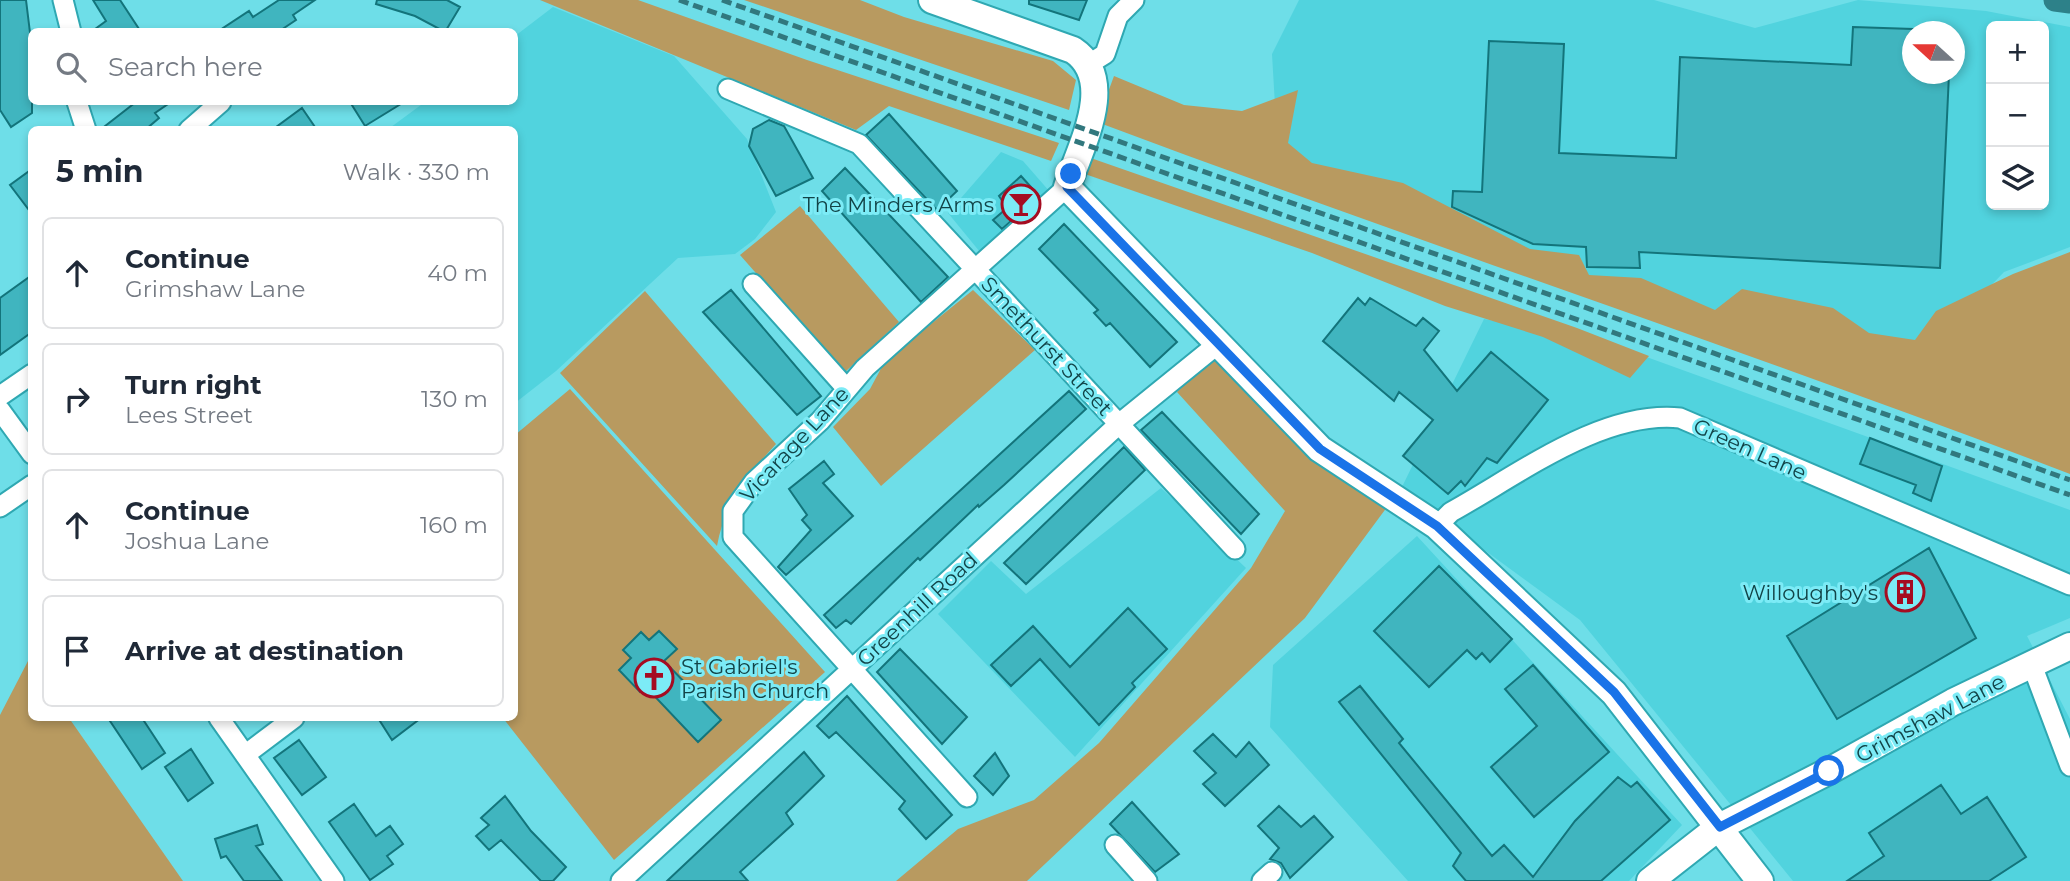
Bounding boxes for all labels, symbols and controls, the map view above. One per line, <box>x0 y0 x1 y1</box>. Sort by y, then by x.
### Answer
north arrow <box>1902 21 1965 84</box>
map controls <box>1986 21 2049 210</box>
button: + <box>1986 21 2049 84</box>
search box <box>28 28 518 105</box>
icon: search <box>52 48 90 86</box>
text: Search here <box>108 51 263 83</box>
button: − <box>1986 84 2049 147</box>
button: layers <box>1986 147 2049 210</box>
text: 5 min <box>56 153 144 190</box>
text: Walk · 330 m <box>343 158 490 186</box>
route end <box>1055 158 1086 189</box>
bar icon: The Minders Arms <box>1000 183 1042 225</box>
place label: The Minders Arms <box>803 192 994 217</box>
text: Continue <box>125 243 250 275</box>
icon: ahead <box>58 254 96 292</box>
text: 40 m <box>427 259 488 287</box>
street label: Smethurst Street <box>976 271 1118 421</box>
text: Grimshaw Lane <box>125 275 305 303</box>
text: Turn right <box>125 369 261 401</box>
icon: right <box>58 380 96 418</box>
street label: Vicarage Lane <box>734 381 854 507</box>
text: 130 m <box>421 385 488 413</box>
text: Lees Street <box>125 401 253 429</box>
street label: Green Lane <box>1690 413 1810 485</box>
text: Continue <box>125 495 250 527</box>
icon: ahead <box>58 506 96 544</box>
text: 160 m <box>420 511 488 539</box>
text: Joshua Lane <box>125 527 269 555</box>
street label: Greenhill Road <box>852 547 982 671</box>
building icon: Willoughby's <box>1884 571 1926 613</box>
place label: Willoughby's <box>1742 580 1878 605</box>
icon: arrive <box>58 632 96 670</box>
text: Arrive at destination <box>125 635 404 667</box>
place label: St Gabriel's Parish Church <box>681 654 829 703</box>
church icon: St Gabriel's Parish Church <box>633 657 675 699</box>
street label: Grimshaw Lane <box>1851 668 2009 768</box>
route start <box>1813 755 1844 786</box>

